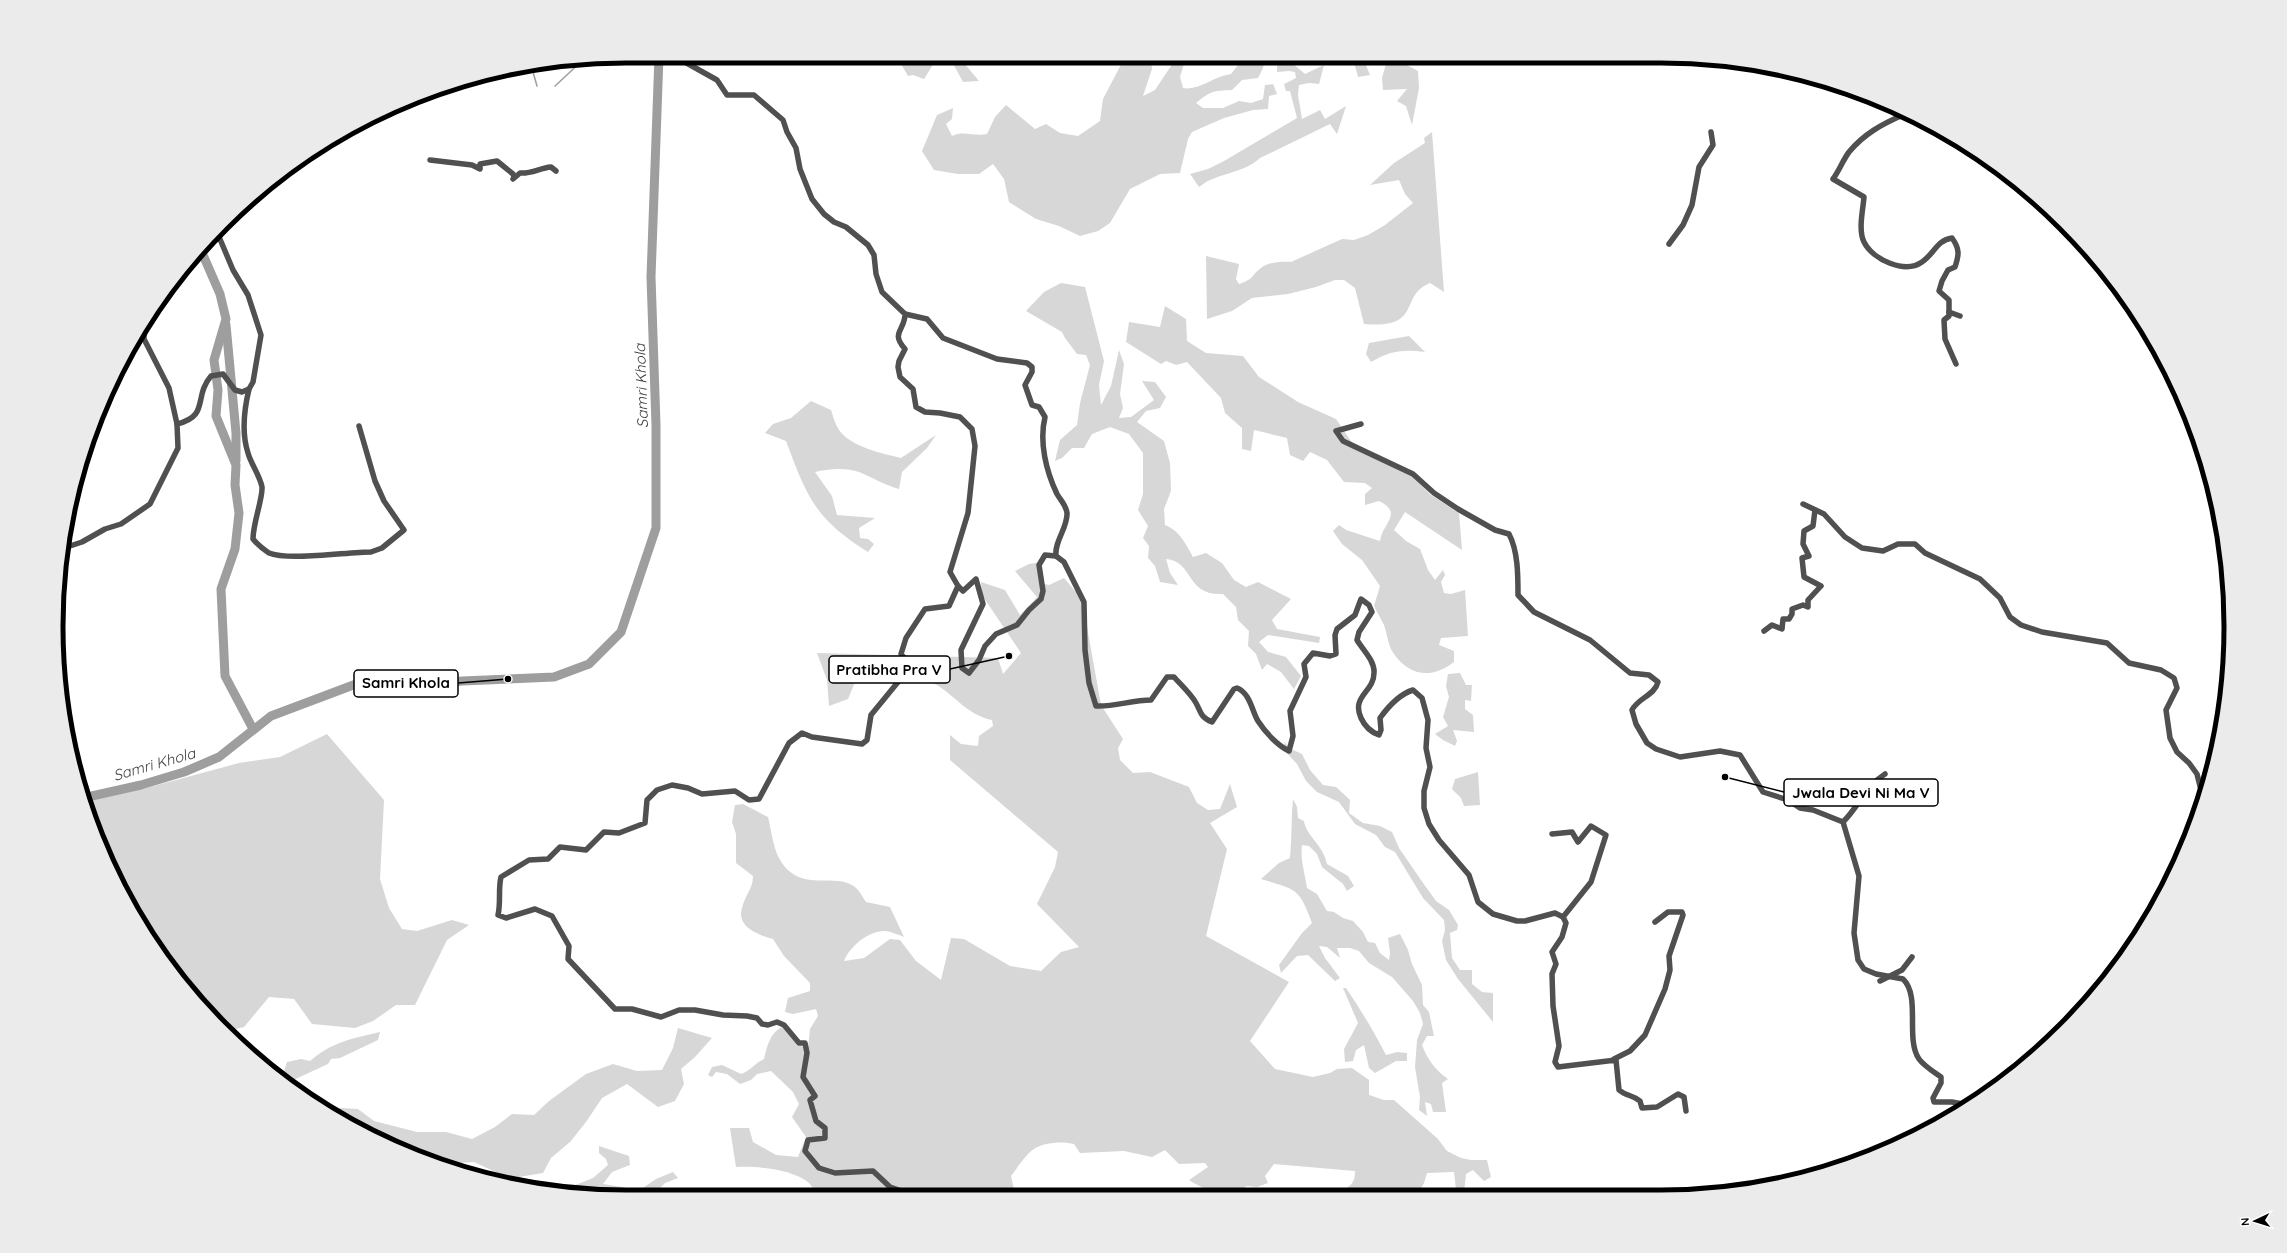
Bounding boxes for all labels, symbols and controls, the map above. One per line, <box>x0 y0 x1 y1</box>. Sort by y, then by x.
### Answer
water label: Samri Khola <box>630 343 652 429</box>
callout: Pratibha Pra V <box>829 656 950 683</box>
text: Pratibha Pra V <box>836 660 942 679</box>
callout: Samri Khola <box>354 670 458 697</box>
text: Samri Khola <box>362 673 450 692</box>
water label: Samri Khola <box>111 743 198 785</box>
callout: Jwala Devi Ni Ma V <box>1784 779 1938 806</box>
text: Jwala Devi Ni Ma V <box>1792 783 1930 802</box>
north arrow <box>2235 1201 2275 1241</box>
text: N <box>2238 1217 2252 1226</box>

